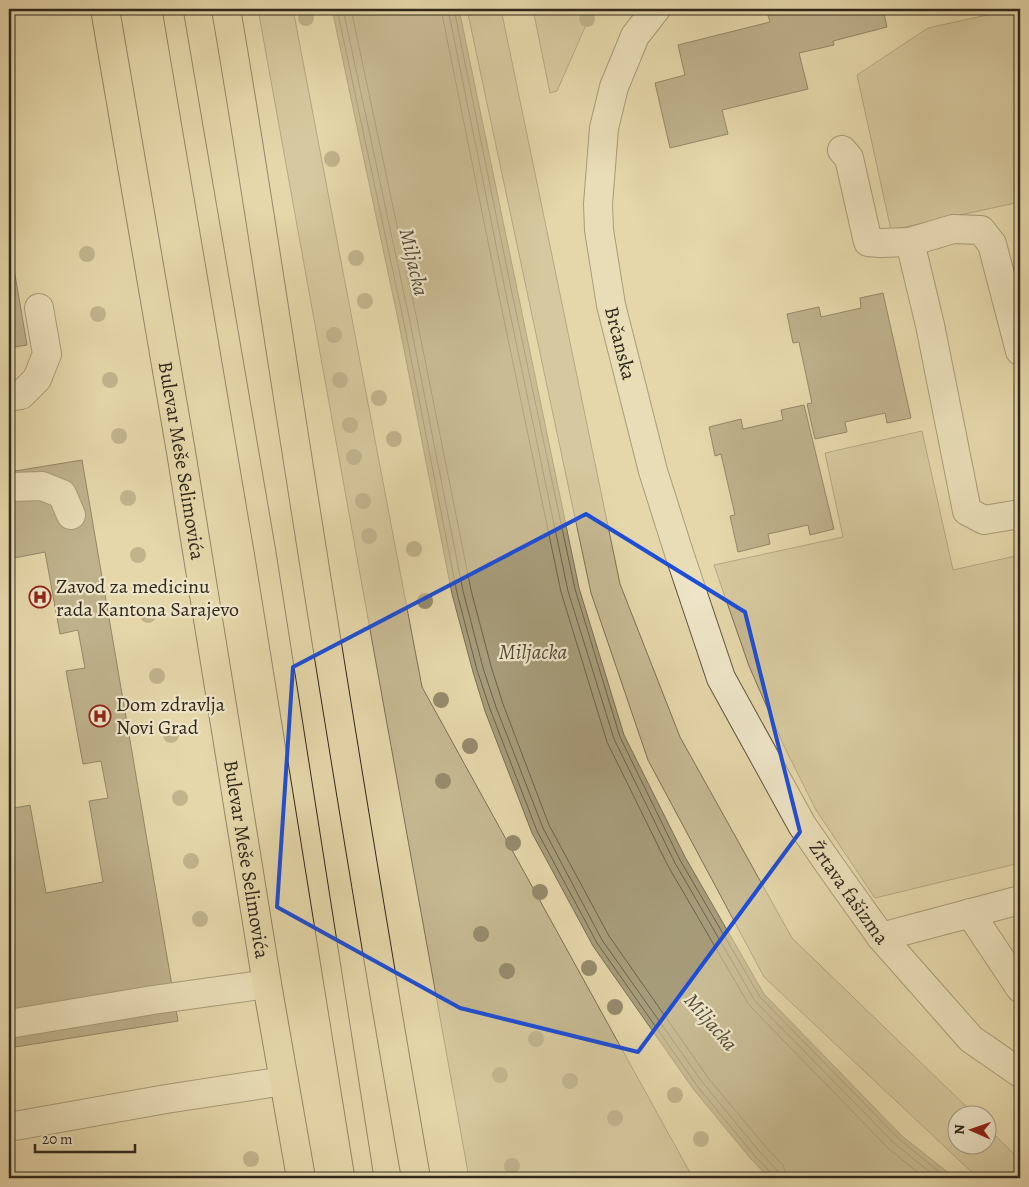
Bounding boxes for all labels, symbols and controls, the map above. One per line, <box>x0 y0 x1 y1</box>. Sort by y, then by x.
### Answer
water label: Miljacka <box>393 226 435 299</box>
street label: Brčanska <box>598 304 643 383</box>
street label: Bulevar Meše Selimovića <box>152 359 212 562</box>
place label: Zavod za medicinu rada Kantona Sarajevo <box>56 573 239 623</box>
hospital icon: Zavod za medicinu rada Kantona Sarajevo <box>28 585 52 609</box>
water label: Miljacka <box>499 638 567 666</box>
place label: Dom zdravlja Novi Grad <box>116 691 226 741</box>
hospital icon: Dom zdravlja Novi Grad <box>88 704 112 728</box>
street label: Bulevar Meše Selimovića <box>217 758 276 961</box>
street label: Žrtava fašizma <box>803 835 895 951</box>
water label: Miljacka <box>678 987 744 1057</box>
north arrow <box>946 1104 996 1154</box>
scale bar <box>35 1122 135 1154</box>
text: N <box>950 1124 969 1135</box>
text: 20 m <box>42 1129 73 1149</box>

